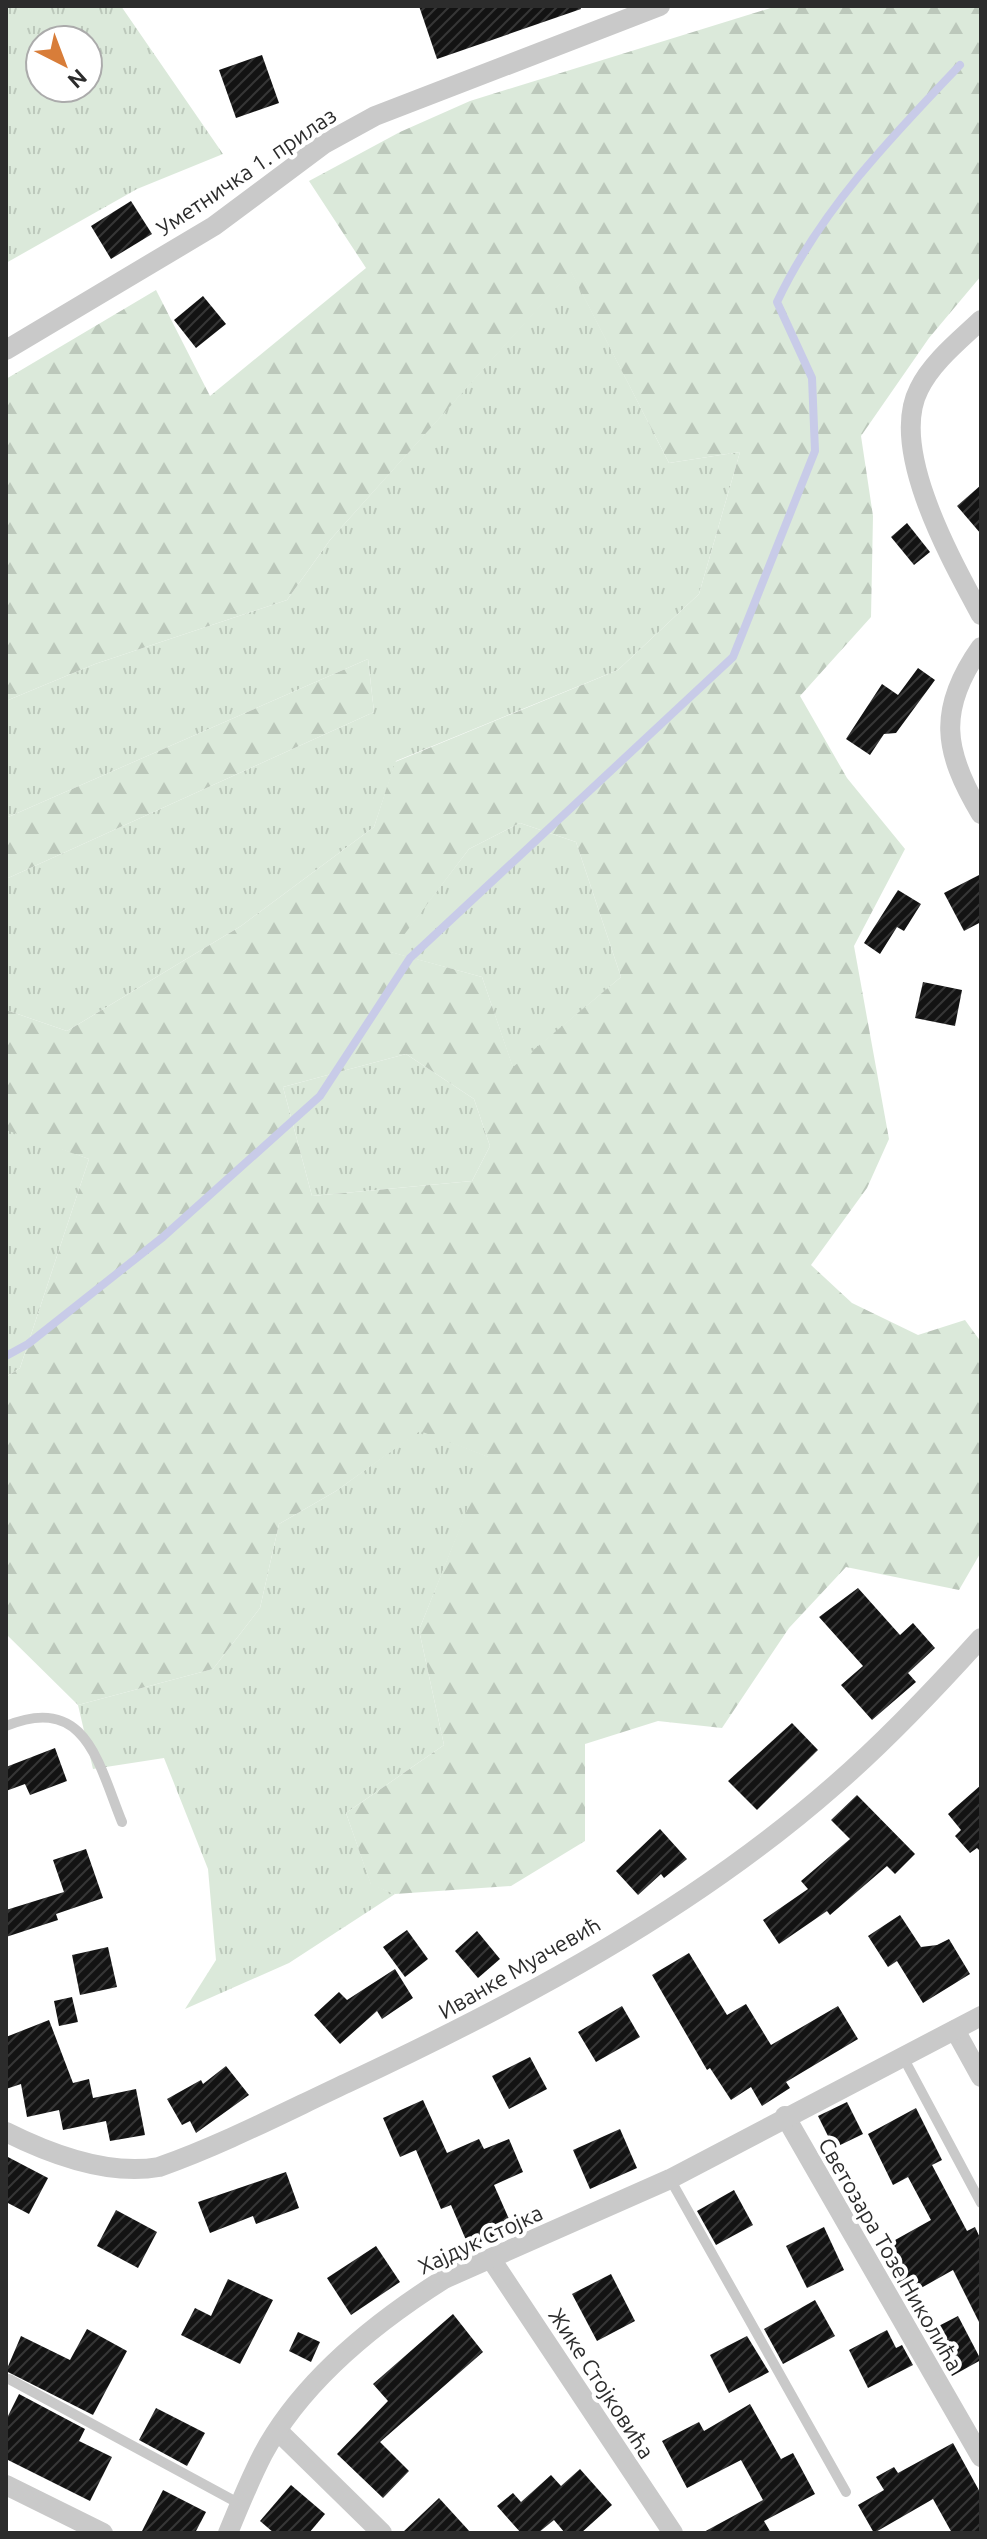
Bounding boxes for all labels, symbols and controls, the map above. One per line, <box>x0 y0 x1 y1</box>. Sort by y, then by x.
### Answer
north arrow <box>24 24 104 104</box>
text: N <box>63 64 92 94</box>
street label: Уметничка 1. прилаз <box>152 102 340 240</box>
street label: Иванке Муачевић <box>434 1911 604 2023</box>
street label: Светозара Тозе Николића <box>814 2133 968 2375</box>
street label: Хајдук Стојка <box>414 2199 546 2279</box>
street label: Жике Стојковића <box>544 2303 660 2463</box>

